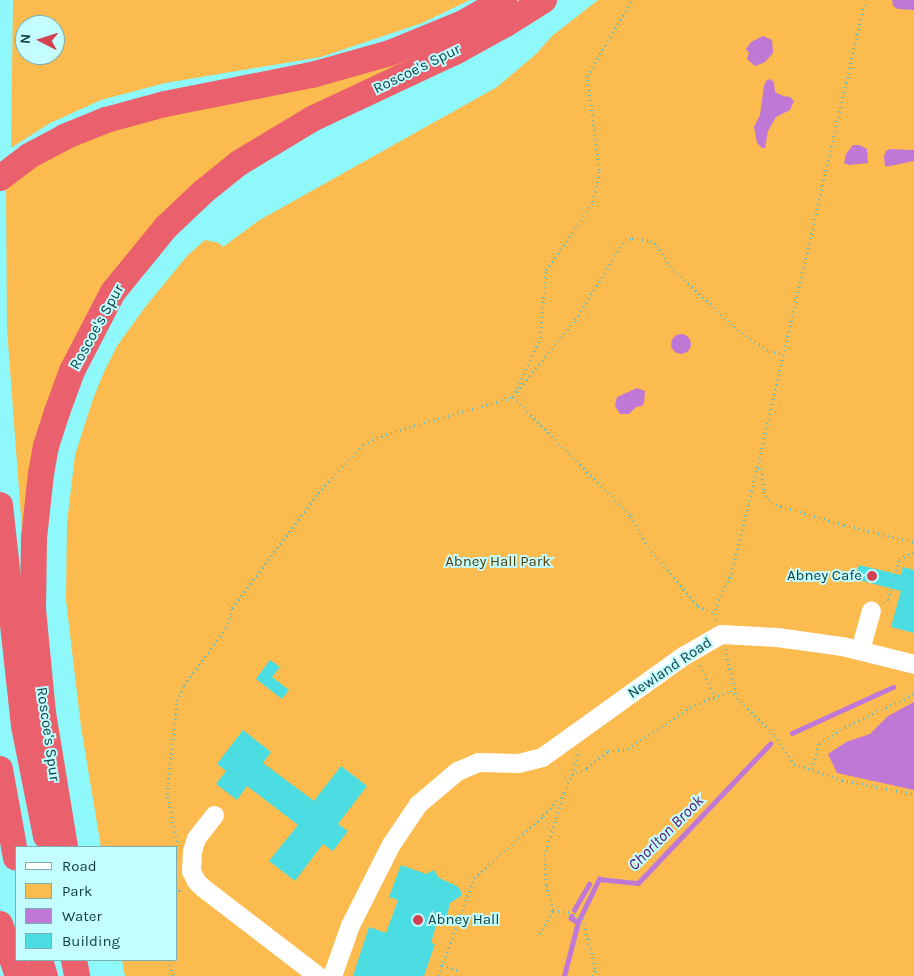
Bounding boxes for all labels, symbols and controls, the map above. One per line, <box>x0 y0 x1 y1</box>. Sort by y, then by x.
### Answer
north arrow <box>15 15 65 65</box>
text: N <box>17 33 34 44</box>
street label: Roscoe's Spur <box>370 40 464 98</box>
street label: Roscoe's Spur <box>66 281 128 373</box>
park label: Abney Hall Park <box>445 553 551 571</box>
place label: Abney Cafe <box>787 567 862 585</box>
marker: Abney Cafe <box>866 570 878 582</box>
street label: Newland Road <box>625 633 715 703</box>
street label: Roscoe's Spur <box>32 686 64 782</box>
water label: Chorlton Brook <box>624 791 708 875</box>
legend <box>15 846 178 961</box>
text: Road <box>62 857 97 875</box>
text: Park <box>62 882 92 900</box>
text: Water <box>62 907 102 925</box>
place label: Abney Hall <box>428 911 499 929</box>
marker: Abney Hall <box>412 914 424 926</box>
text: Building <box>62 932 120 950</box>

